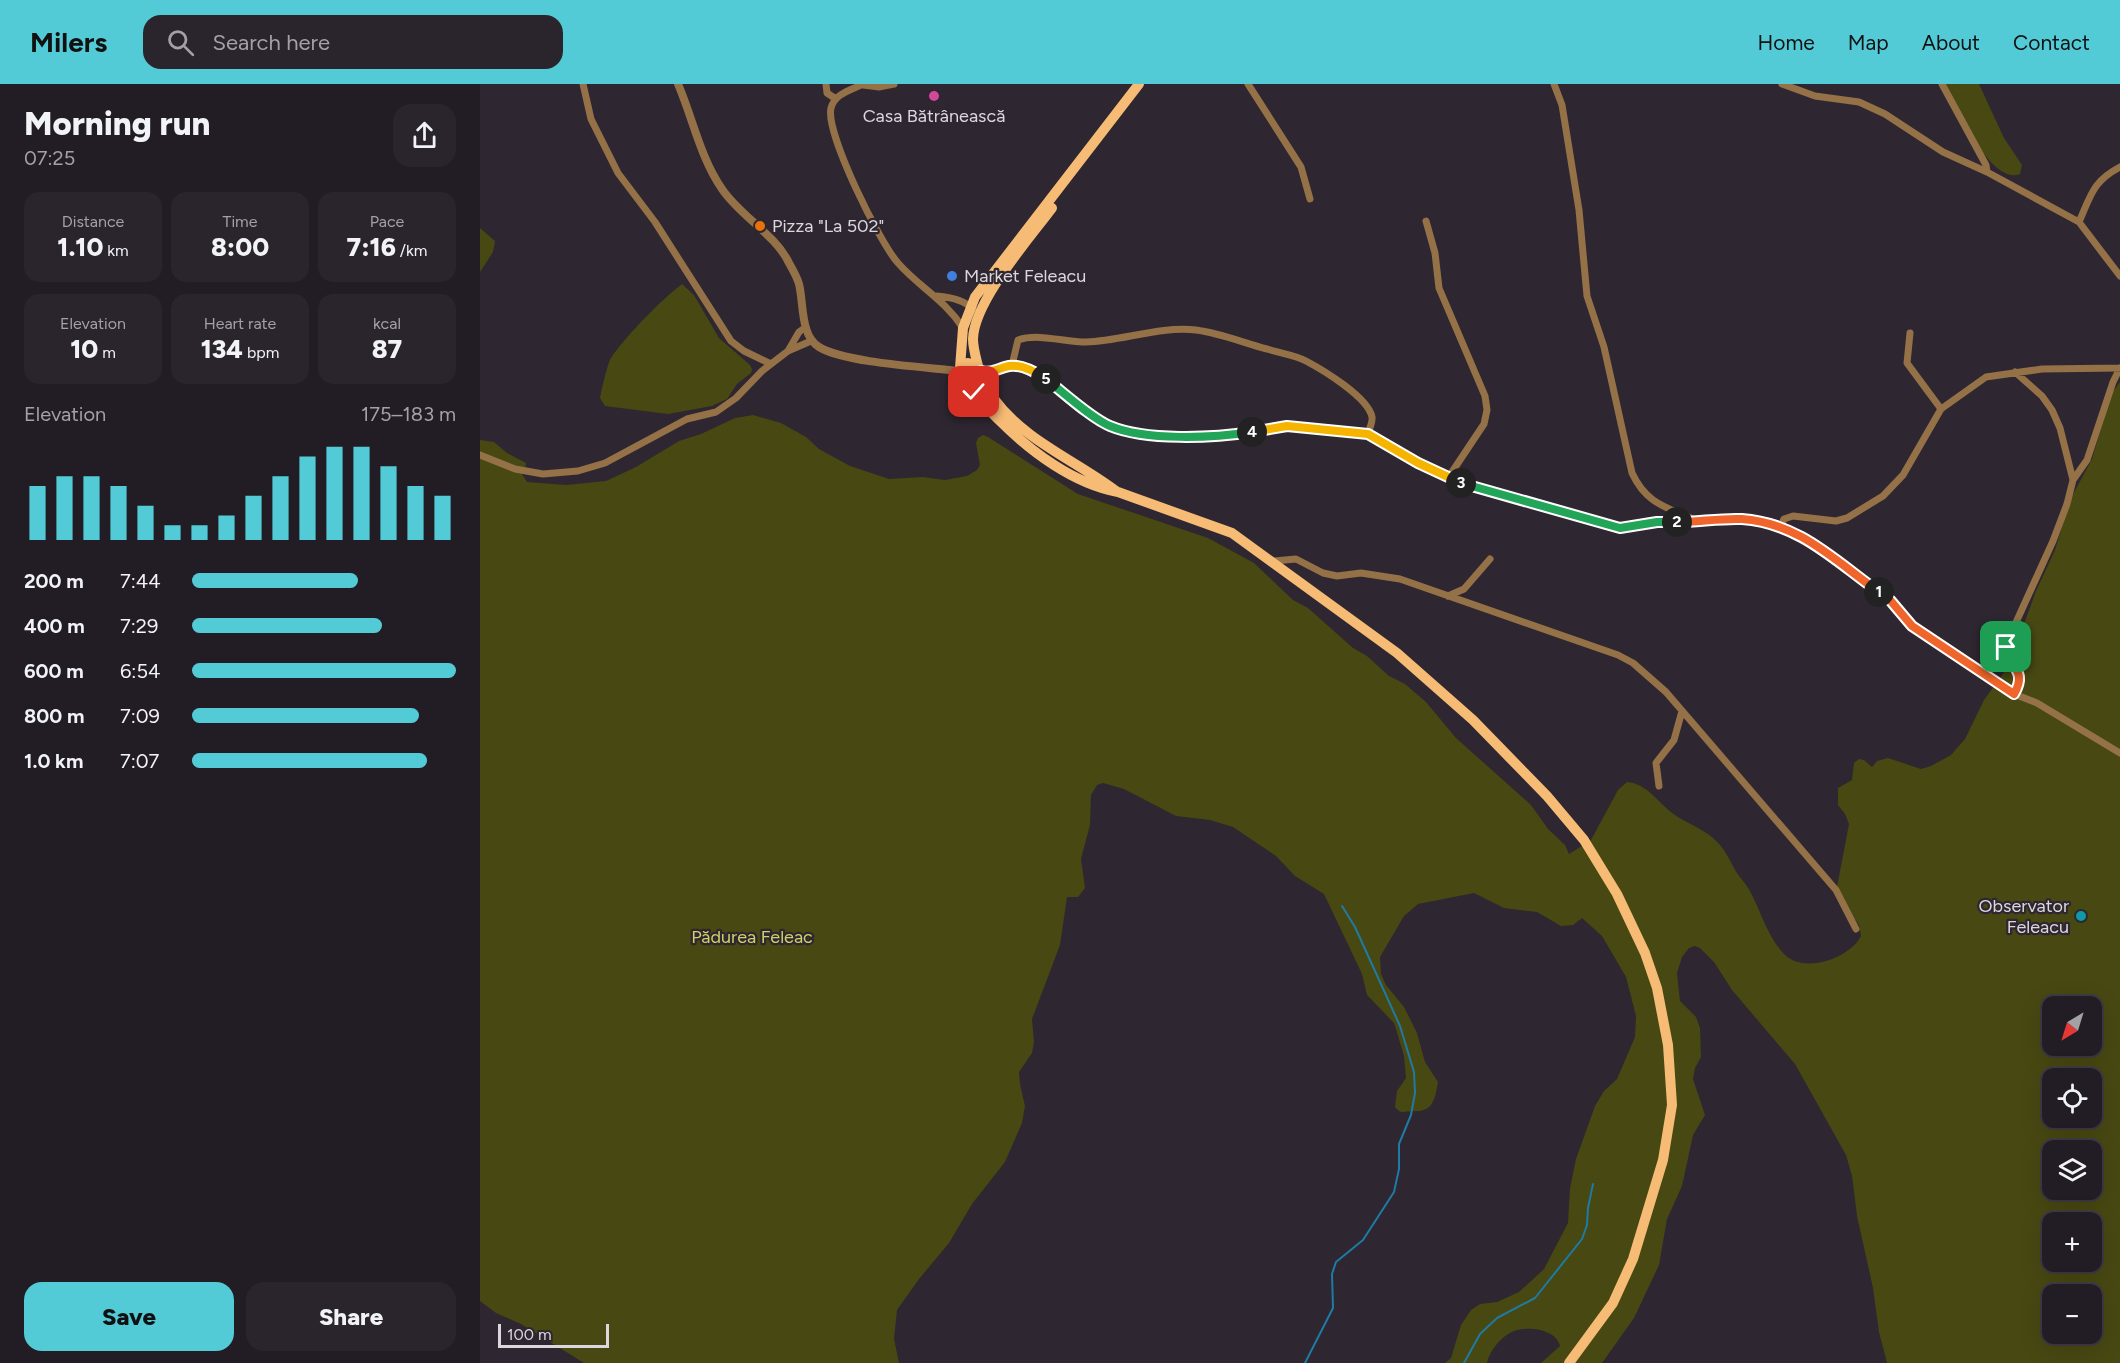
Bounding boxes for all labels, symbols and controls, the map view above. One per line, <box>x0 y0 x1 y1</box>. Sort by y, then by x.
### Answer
search box <box>143 15 563 69</box>
text: Milers <box>30 25 107 59</box>
icon: search <box>164 26 197 59</box>
text: Search here <box>212 29 330 56</box>
text: Home <box>1758 30 1815 55</box>
text: Map <box>1848 30 1889 55</box>
text: About <box>1922 30 1980 55</box>
text: Contact <box>2013 30 2090 55</box>
marker: Casa Bătrânească <box>927 89 941 103</box>
text: Morning run <box>24 104 210 143</box>
button: share <box>393 104 456 167</box>
place label: Casa Bătrânească <box>863 105 1005 127</box>
text: 07:25 <box>24 146 75 170</box>
text: Distance <box>62 212 124 231</box>
text: Time <box>223 212 257 231</box>
text: Pace <box>370 212 404 231</box>
place label: Pizza "La 502" <box>772 215 884 237</box>
marker: Pizza "La 502" <box>753 219 767 233</box>
text: 1.10 <box>57 231 103 263</box>
text: 8:00 <box>211 231 269 263</box>
text: 7:16 <box>347 231 396 263</box>
text: km <box>103 241 129 260</box>
text: /km <box>396 241 427 260</box>
place label: Market Feleacu <box>964 265 1086 287</box>
marker: Market Feleacu <box>945 269 959 283</box>
text: Elevation <box>60 314 126 333</box>
text: Heart rate <box>204 314 276 333</box>
text: kcal <box>373 314 401 333</box>
text: 10 <box>70 333 98 365</box>
text: 134 <box>201 333 243 365</box>
text: 87 <box>372 333 402 365</box>
text: m <box>98 343 116 362</box>
text: bpm <box>243 343 279 362</box>
pin: 5 <box>1031 364 1061 394</box>
pin <box>948 366 999 417</box>
text: 5 <box>1041 369 1051 388</box>
icon: check <box>957 375 990 408</box>
text: Elevation <box>24 402 106 426</box>
text: 175–183 m <box>361 402 456 426</box>
pin: 4 <box>1237 417 1267 447</box>
text: 4 <box>1247 422 1257 441</box>
pin: 3 <box>1446 468 1476 498</box>
text: 3 <box>1457 473 1465 492</box>
pin: 2 <box>1662 507 1692 537</box>
text: 2 <box>1672 512 1682 531</box>
text: 200 m <box>24 569 84 593</box>
text: 7:44 <box>120 569 161 593</box>
pin: 1 <box>1864 577 1894 607</box>
text: 1 <box>1876 582 1882 601</box>
text: 400 m <box>24 614 85 638</box>
text: 7:29 <box>120 614 158 638</box>
pin <box>1980 621 2031 672</box>
icon: arrive <box>1989 630 2022 663</box>
text: 600 m <box>24 659 84 683</box>
text: 6:54 <box>120 659 160 683</box>
text: 800 m <box>24 704 84 728</box>
text: 7:09 <box>120 704 160 728</box>
text: 1.0 km <box>24 749 83 773</box>
text: 7:07 <box>120 749 159 773</box>
place label: Observator Feleacu <box>1979 895 2069 938</box>
marker: Observator Feleacu <box>2074 909 2088 923</box>
park label: Pădurea Feleac <box>691 926 813 948</box>
north arrow <box>2042 996 2102 1056</box>
map controls <box>2042 996 2102 1344</box>
button: locate <box>2042 1068 2102 1128</box>
button: layers <box>2042 1140 2102 1200</box>
button: + <box>2042 1212 2102 1272</box>
button: Save <box>24 1282 234 1351</box>
button: Share <box>246 1282 456 1351</box>
button: − <box>2042 1284 2102 1344</box>
scale bar <box>498 1321 609 1348</box>
text: 100 m <box>507 1325 552 1344</box>

